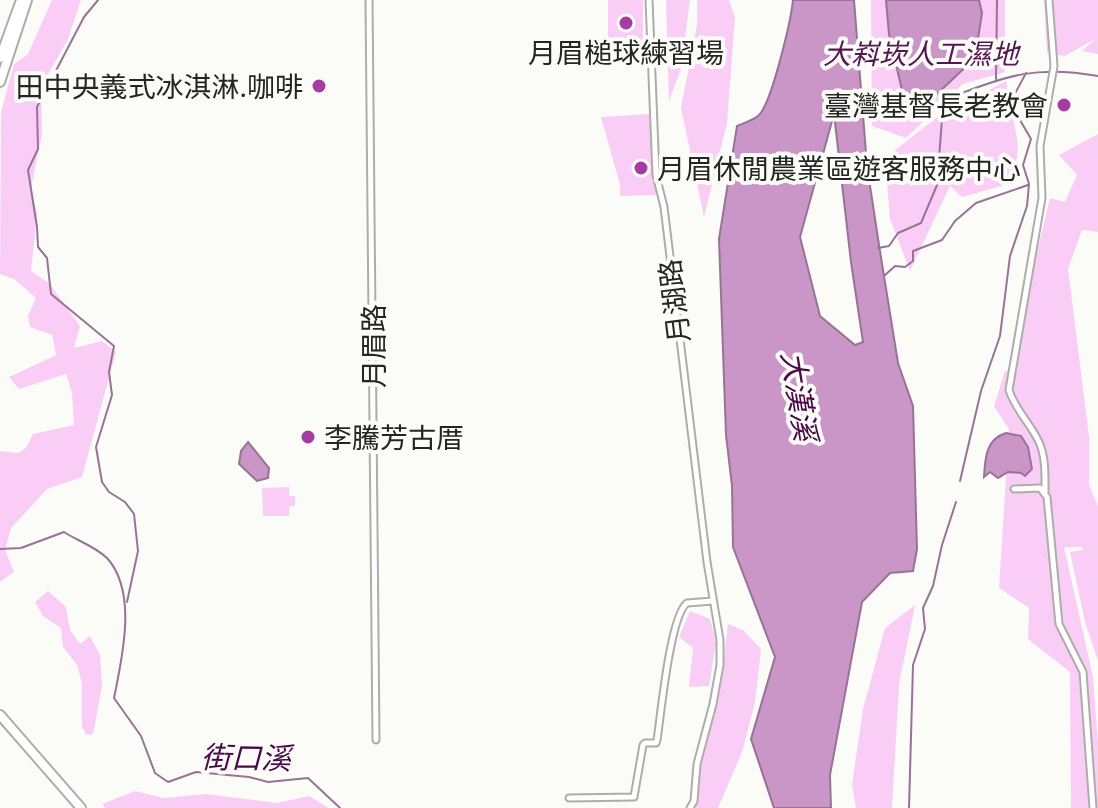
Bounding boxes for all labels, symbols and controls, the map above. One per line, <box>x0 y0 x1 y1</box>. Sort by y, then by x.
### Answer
marker: 月眉槌球練習場 <box>617 14 635 32</box>
place label: 月眉槌球練習場 <box>528 34 724 71</box>
park label: 大嵙崁人工濕地 <box>823 35 1022 72</box>
place label: 田中央義式冰淇淋.咖啡 <box>15 68 303 105</box>
marker: 田中央義式冰淇淋.咖啡 <box>310 77 328 95</box>
place label: 臺灣基督長老教會 <box>824 87 1048 124</box>
marker: 臺灣基督長老教會 <box>1055 96 1073 114</box>
place label: 月眉休閒農業區遊客服務中心 <box>657 150 1021 187</box>
marker: 月眉休閒農業區遊客服務中心 <box>632 159 650 177</box>
street label: 月湖路 <box>651 257 697 345</box>
street label: 月眉路 <box>355 304 392 388</box>
water label: 大漢溪 <box>774 349 827 447</box>
place label: 李騰芳古厝 <box>324 419 464 456</box>
marker: 李騰芳古厝 <box>299 428 317 446</box>
water label: 街口溪 <box>201 737 295 777</box>

